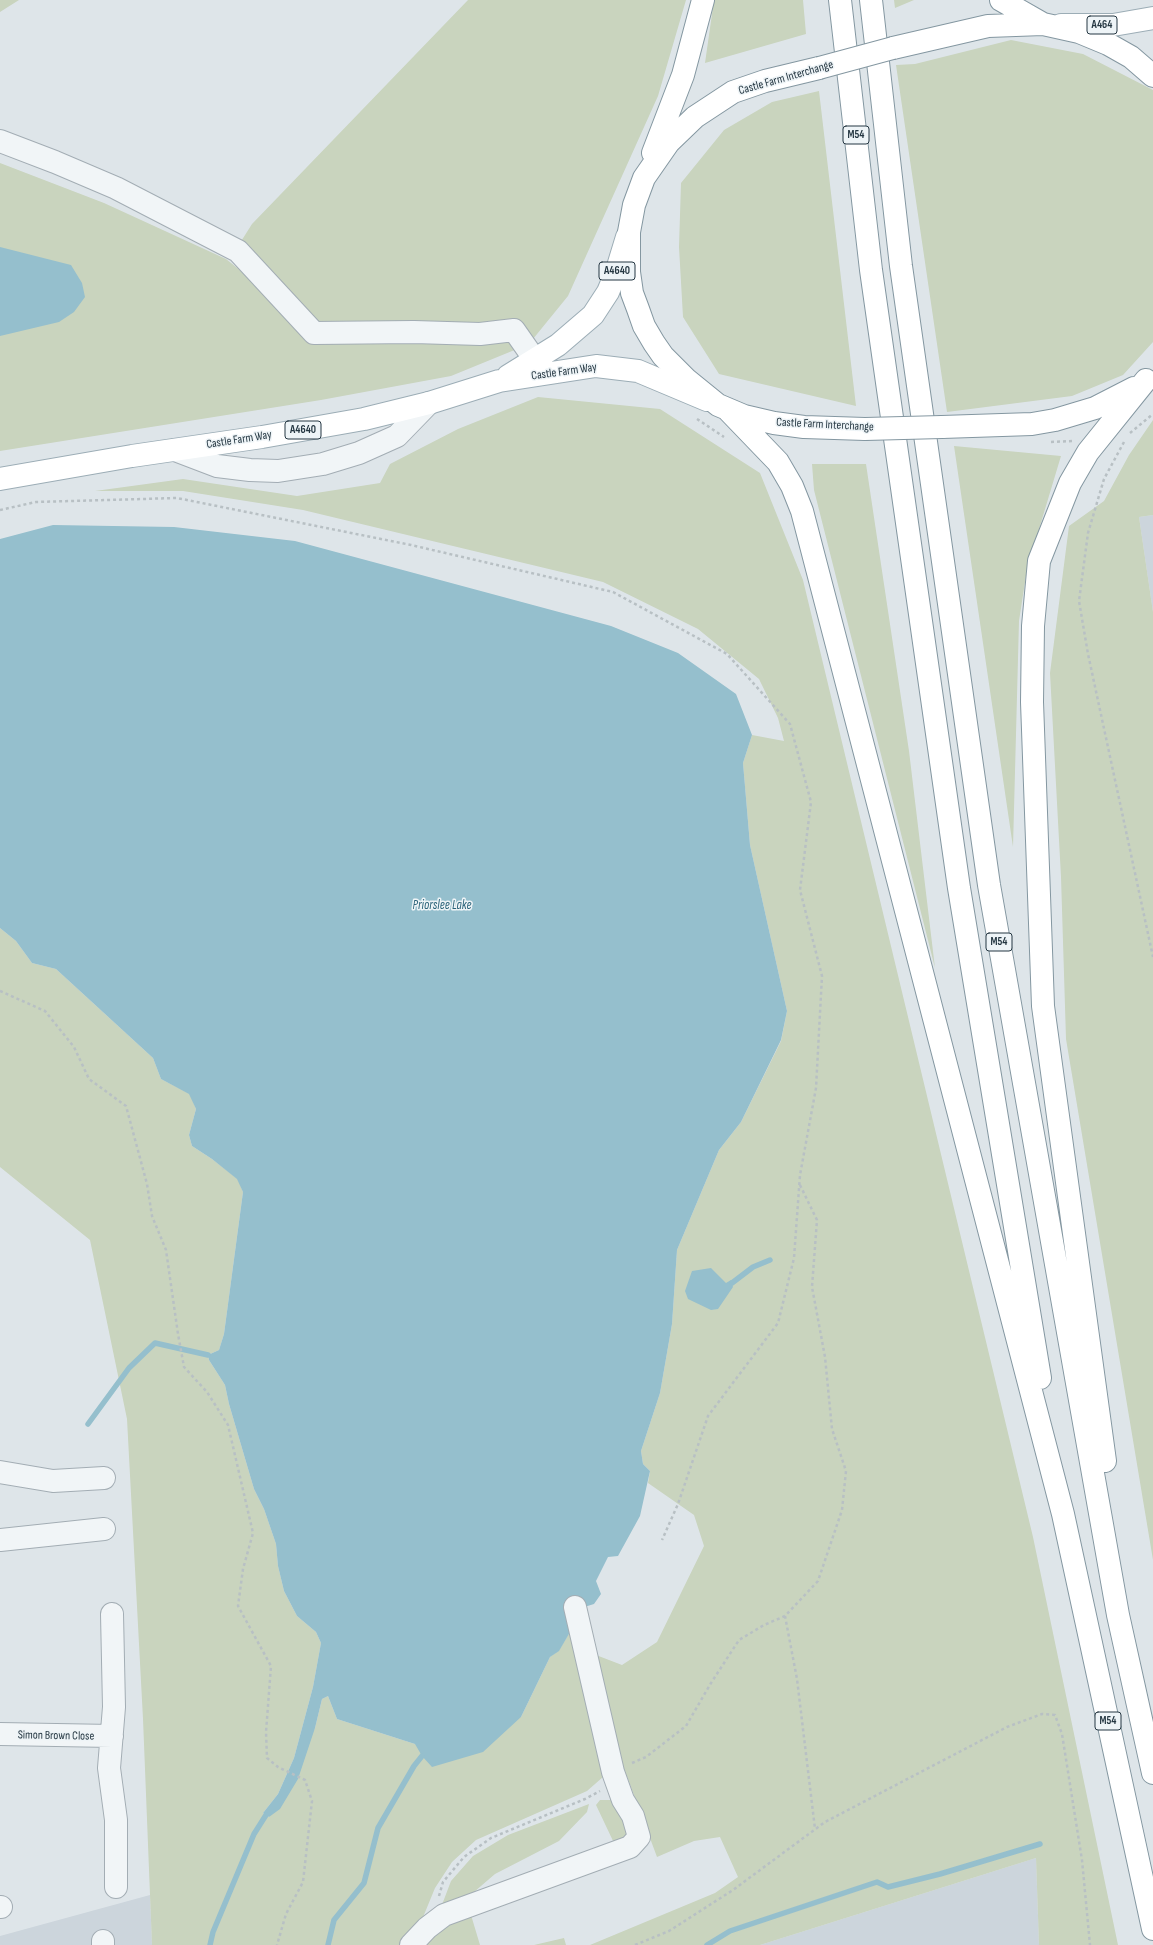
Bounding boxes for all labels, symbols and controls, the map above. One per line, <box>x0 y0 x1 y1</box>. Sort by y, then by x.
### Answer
road number: A464 <box>1087 16 1117 34</box>
street label: Castle Farm Interchange <box>737 58 835 98</box>
road number: M54 <box>843 126 869 144</box>
road number: A4640 <box>599 262 635 280</box>
street label: Castle Farm Way <box>530 360 598 384</box>
street label: Castle Farm Interchange <box>776 415 874 435</box>
road number: A4640 <box>285 421 321 439</box>
street label: Castle Farm Way <box>205 428 273 452</box>
water label: Priorslee Lake <box>413 898 471 914</box>
road number: M54 <box>986 933 1012 951</box>
road number: M54 <box>1095 1712 1121 1730</box>
street label: Simon Brown Close <box>18 1728 94 1744</box>

